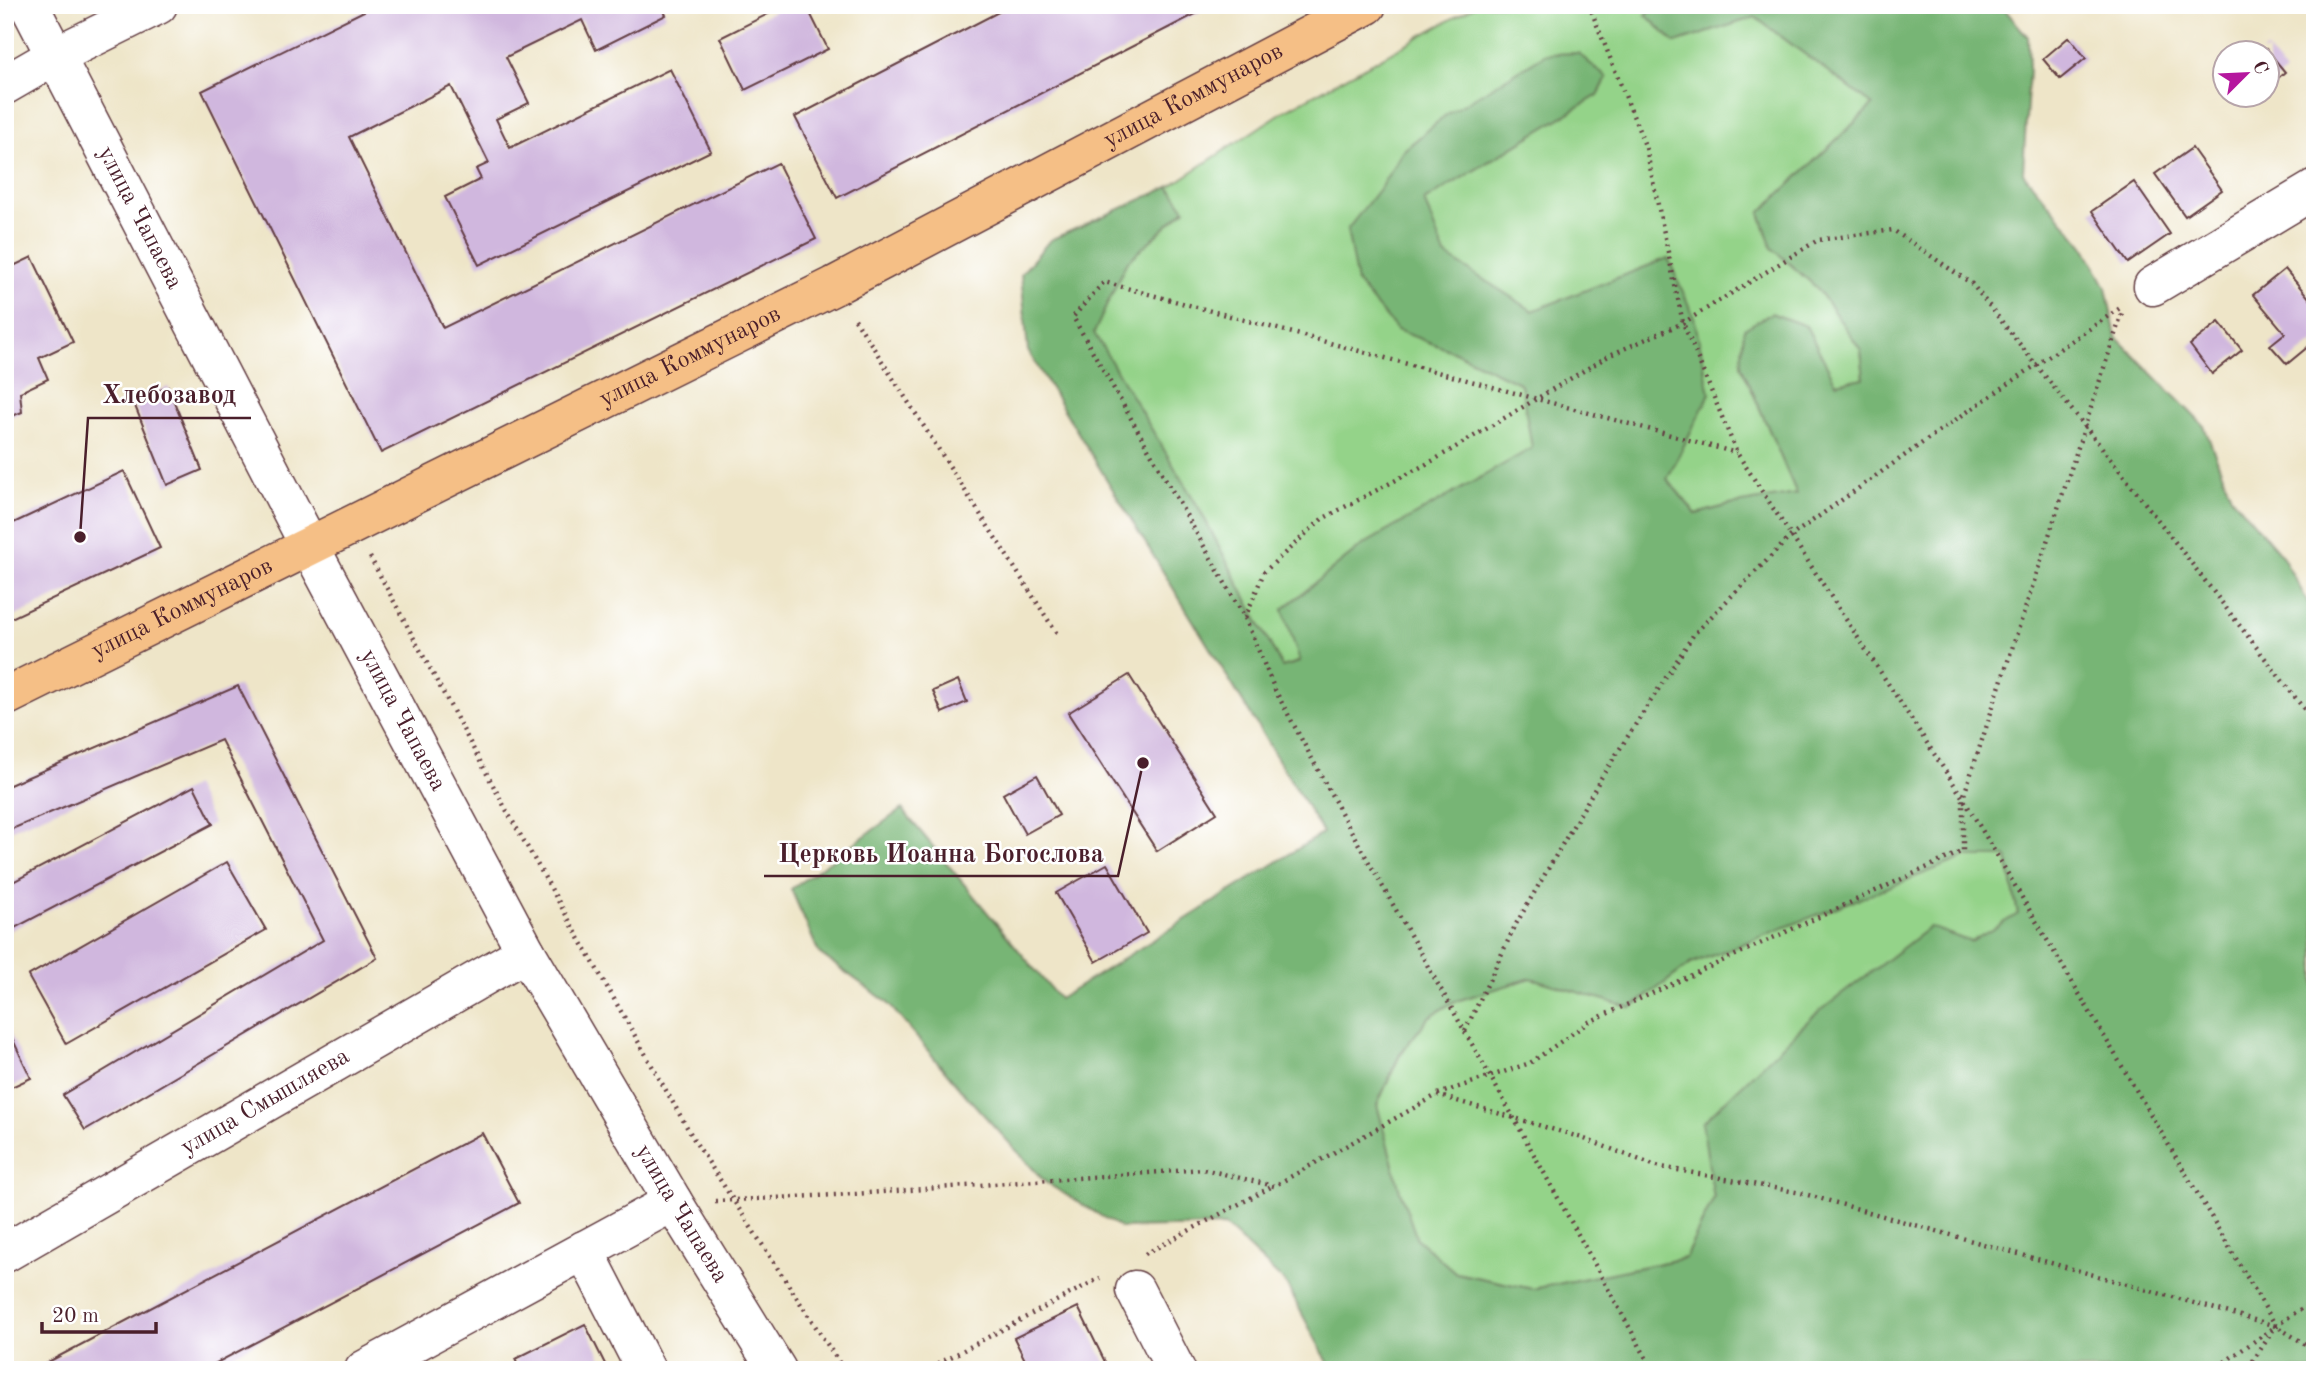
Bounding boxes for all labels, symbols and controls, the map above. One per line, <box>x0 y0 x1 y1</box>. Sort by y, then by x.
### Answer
north arrow <box>2212 38 2282 108</box>
street label: улица Коммунаров <box>1100 39 1287 153</box>
text: С <box>2248 59 2270 78</box>
street label: улица Чапаева <box>93 143 186 293</box>
street label: улица Коммунаров <box>596 302 785 412</box>
callout: Хлебозавод <box>88 371 251 418</box>
text: Хлебозавод <box>102 383 236 409</box>
street label: улица Коммунаров <box>88 554 277 664</box>
street label: улица Чапаева <box>355 645 450 795</box>
callout: Церковь Иоанна Богослова <box>764 829 1118 876</box>
text: Церковь Иоанна Богослова <box>778 842 1104 868</box>
street label: улица Смышляева <box>177 1044 354 1160</box>
street label: улица Чапаева <box>630 1141 732 1288</box>
scale bar <box>42 1291 156 1335</box>
text: 20 m <box>52 1306 99 1327</box>

